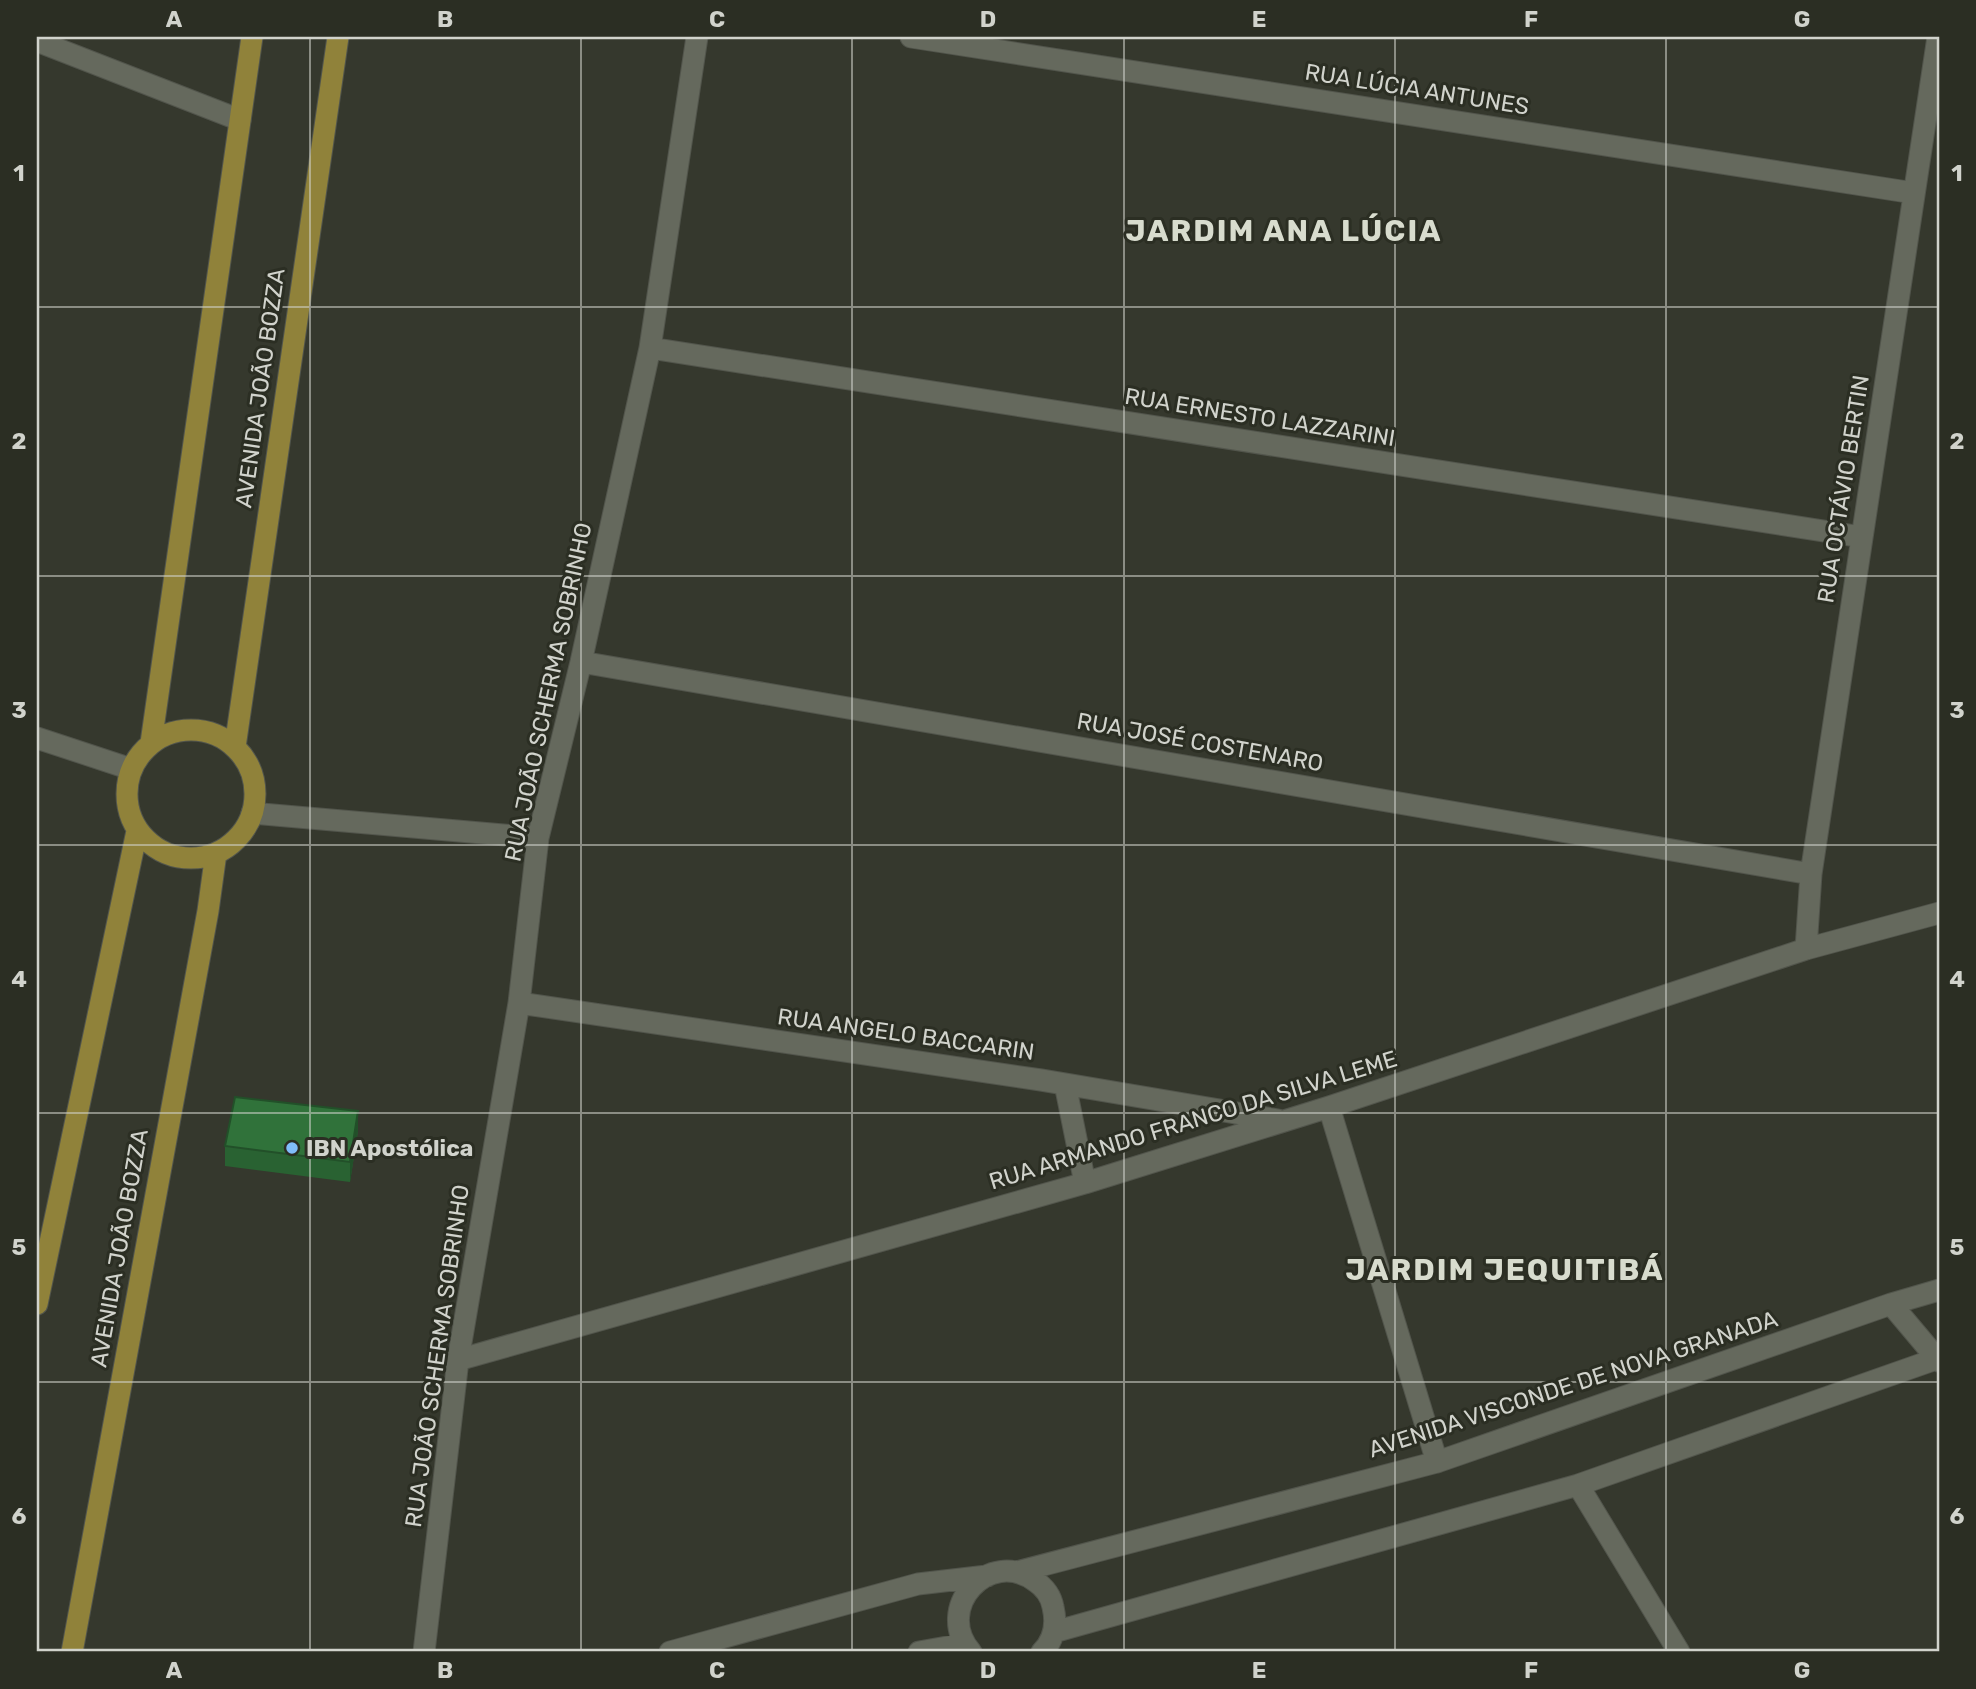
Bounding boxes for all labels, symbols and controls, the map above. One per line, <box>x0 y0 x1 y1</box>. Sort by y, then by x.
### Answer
text: A <box>166 5 183 33</box>
text: B <box>437 5 453 33</box>
text: C <box>709 5 725 33</box>
text: D <box>980 5 996 33</box>
text: E <box>1252 5 1266 33</box>
text: F <box>1524 5 1538 33</box>
text: G <box>1794 5 1810 33</box>
street label: RUA LÚCIA ANTUNES <box>1303 57 1531 121</box>
text: 1 <box>13 159 25 187</box>
text: 1 <box>1951 159 1963 187</box>
district label: JARDIM ANA LÚCIA <box>1125 213 1443 249</box>
street label: AVENIDA JOÃO BOZZA <box>229 266 291 510</box>
street label: RUA OCTÁVIO BERTIN <box>1811 373 1875 605</box>
street label: RUA ERNESTO LAZZARINI <box>1123 382 1397 452</box>
text: 2 <box>12 427 26 455</box>
text: 2 <box>1950 427 1964 455</box>
street label: RUA JOÃO SCHERMA SOBRINHO <box>498 520 598 864</box>
text: 3 <box>11 696 27 724</box>
text: 3 <box>1949 696 1965 724</box>
street label: RUA JOSÉ COSTENARO <box>1075 707 1325 777</box>
text: 4 <box>11 965 27 993</box>
text: 4 <box>1949 965 1965 993</box>
street label: RUA ANGELO BACCARIN <box>776 1002 1036 1066</box>
street label: RUA ARMANDO FRANCO DA SILVA LEME <box>986 1044 1400 1196</box>
street label: AVENIDA JOÃO BOZZA <box>84 1127 154 1369</box>
place label: IBN Apostólica <box>306 1134 473 1162</box>
marker: IBN Apostólica <box>284 1140 300 1156</box>
street label: RUA JOÃO SCHERMA SOBRINHO <box>399 1183 475 1529</box>
text: 5 <box>12 1233 27 1261</box>
text: 5 <box>1950 1233 1965 1261</box>
district label: JARDIM JEQUITIBÁ <box>1345 1252 1665 1288</box>
street label: AVENIDA VISCONDE DE NOVA GRANADA <box>1365 1305 1781 1463</box>
text: 6 <box>12 1502 27 1530</box>
text: 6 <box>1950 1502 1965 1530</box>
text: A <box>166 1656 183 1684</box>
text: B <box>437 1656 453 1684</box>
text: C <box>709 1656 725 1684</box>
text: D <box>980 1656 996 1684</box>
text: E <box>1252 1656 1266 1684</box>
text: F <box>1524 1656 1538 1684</box>
text: G <box>1794 1656 1810 1684</box>

